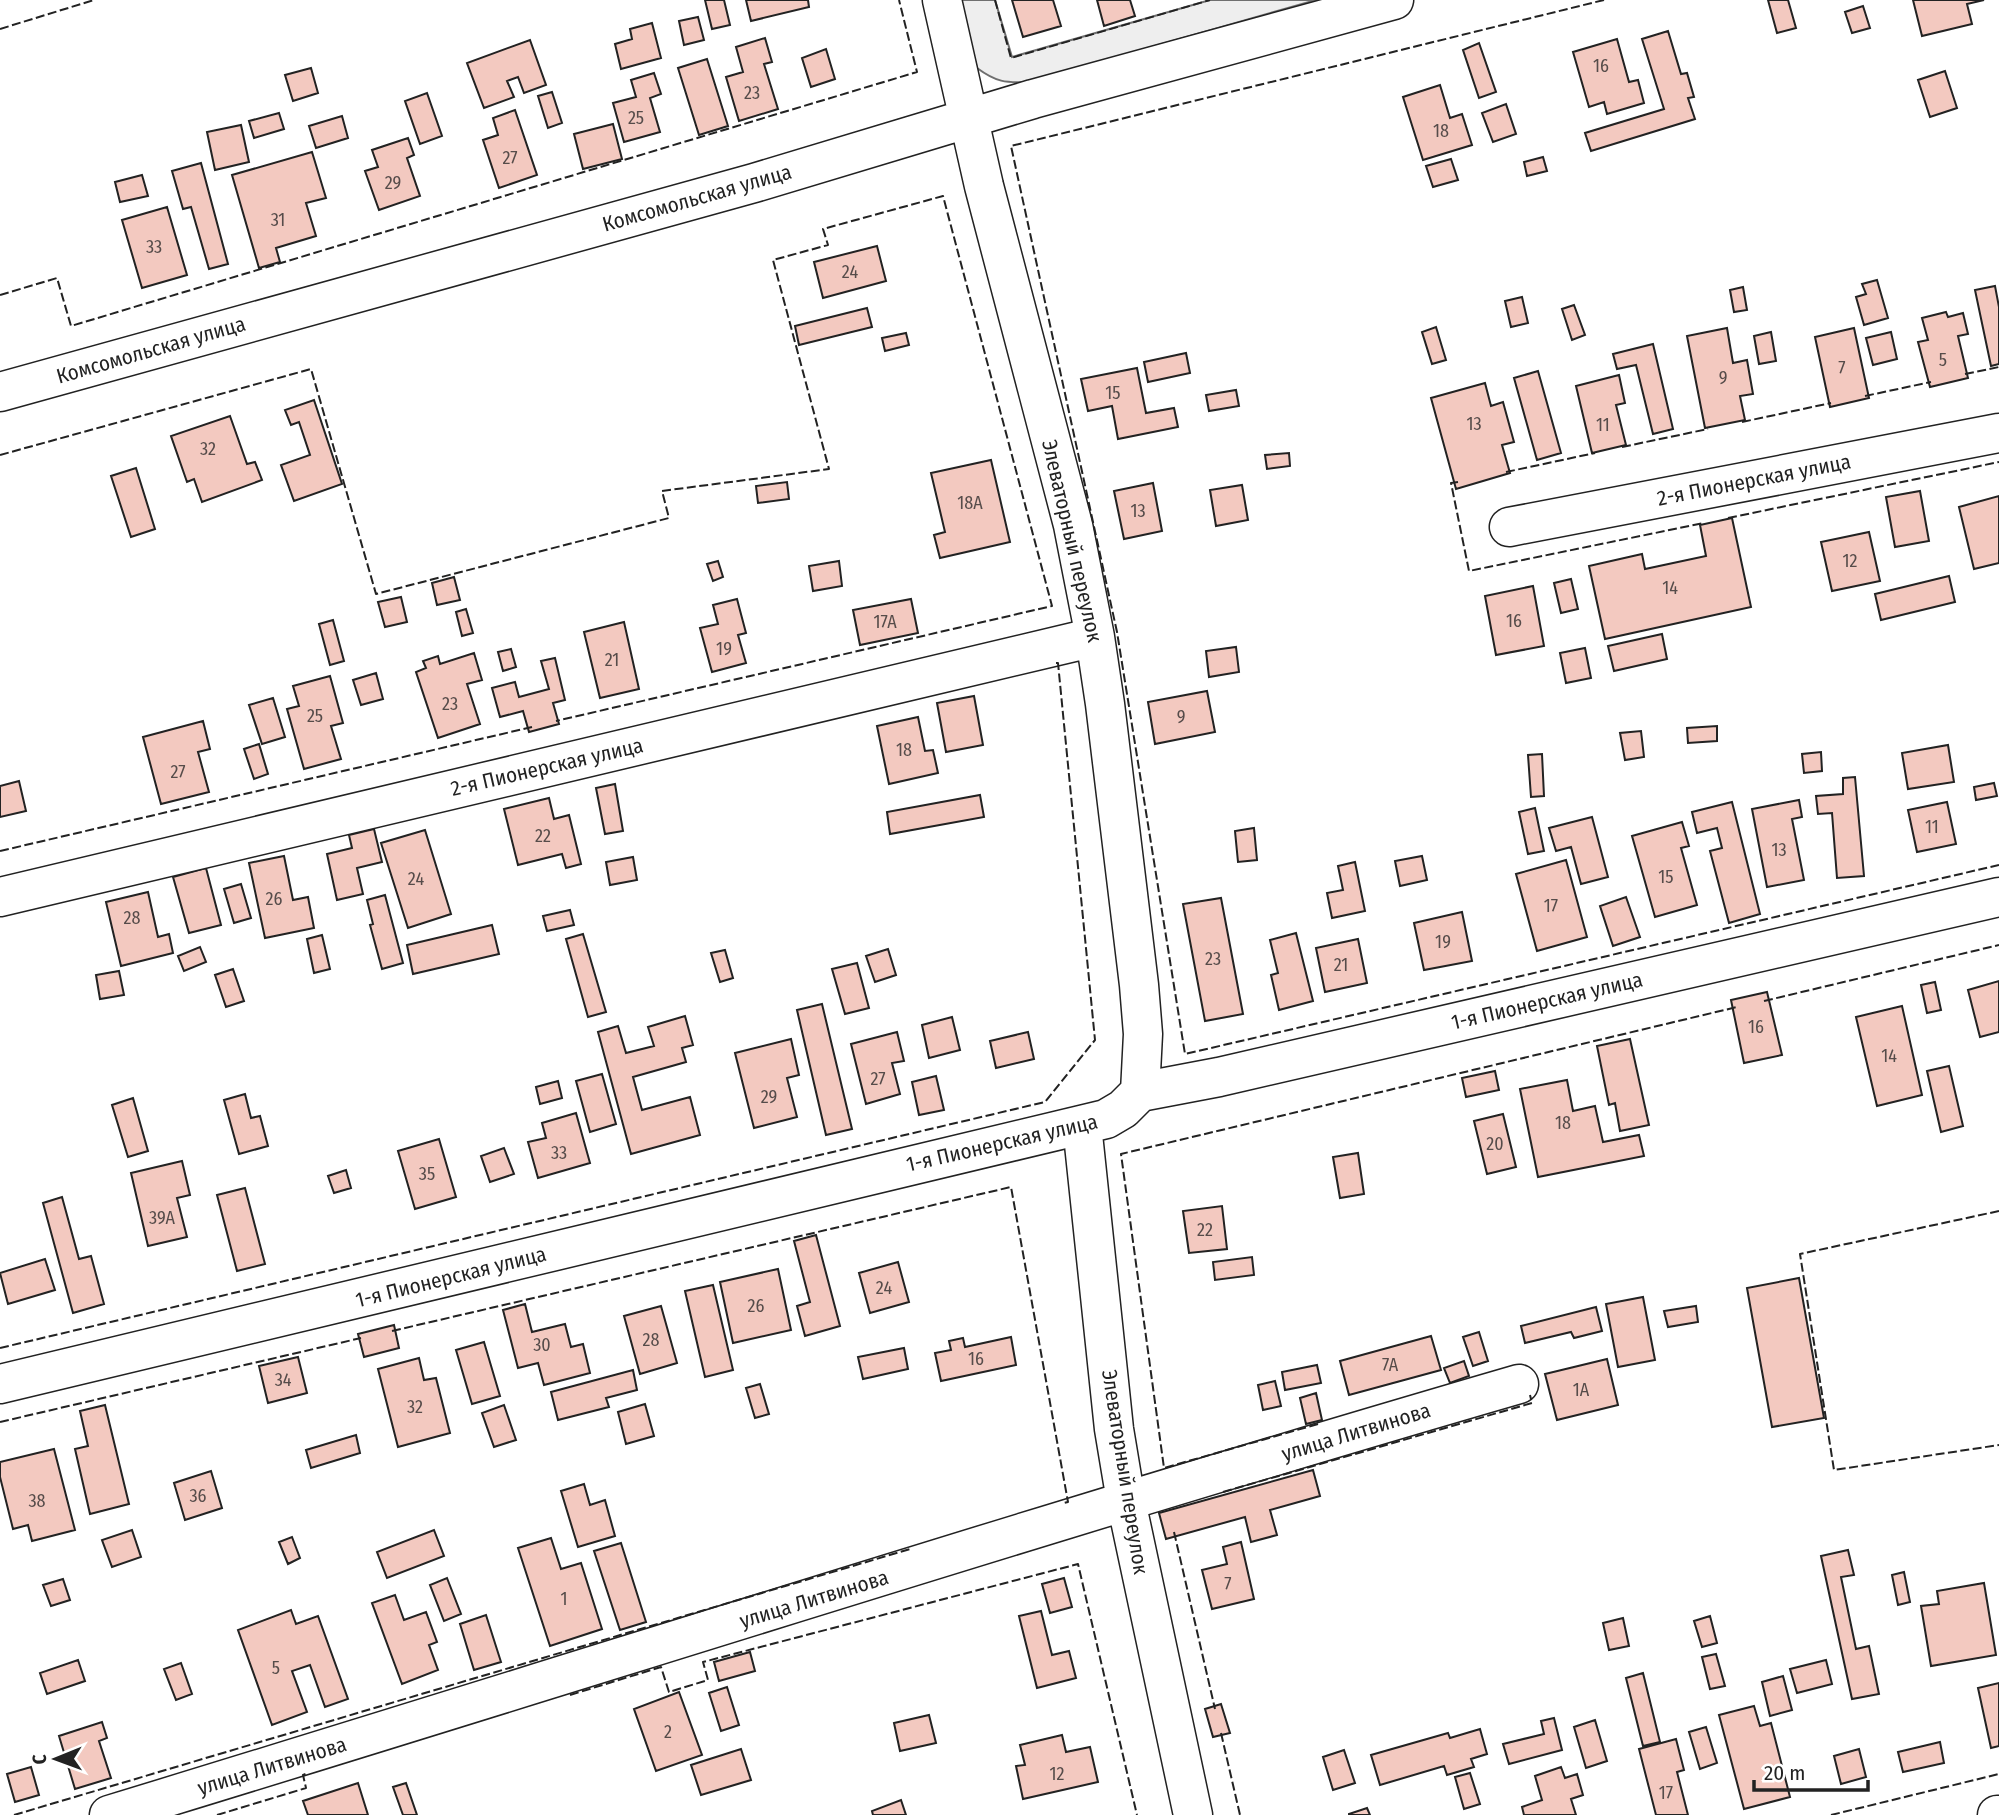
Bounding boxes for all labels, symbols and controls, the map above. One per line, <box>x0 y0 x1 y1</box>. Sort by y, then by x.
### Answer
house number: 16 <box>1593 55 1609 77</box>
house number: 23 <box>744 82 760 104</box>
house number: 25 <box>628 107 644 129</box>
house number: 18 <box>1433 120 1449 142</box>
house number: 27 <box>502 147 518 169</box>
street label: Комсомольская улица <box>600 159 794 237</box>
house number: 29 <box>385 172 401 194</box>
house number: 31 <box>271 209 285 231</box>
house number: 33 <box>146 236 162 258</box>
house number: 24 <box>842 261 858 283</box>
street label: Комсомольская улица <box>54 311 248 389</box>
house number: 5 <box>1939 349 1947 371</box>
house number: 7 <box>1838 357 1846 379</box>
house number: 9 <box>1719 367 1727 389</box>
house number: 15 <box>1105 382 1121 404</box>
house number: 13 <box>1466 413 1482 435</box>
house number: 11 <box>1596 414 1610 436</box>
street label: Элеваторный переулок <box>1036 437 1108 645</box>
house number: 32 <box>200 438 216 460</box>
street label: 2-я Пионерская улица <box>1655 448 1853 512</box>
house number: 18А <box>957 492 983 514</box>
house number: 13 <box>1130 500 1146 522</box>
house number: 12 <box>1843 550 1858 572</box>
house number: 14 <box>1662 577 1678 599</box>
house number: 16 <box>1506 610 1522 632</box>
house number: 17А <box>873 611 897 633</box>
house number: 19 <box>716 638 732 660</box>
house number: 21 <box>605 649 619 671</box>
house number: 23 <box>442 693 458 715</box>
house number: 25 <box>307 705 323 727</box>
house number: 9 <box>1177 706 1185 728</box>
street label: 2-я Пионерская улица <box>448 732 646 802</box>
house number: 18 <box>896 739 912 761</box>
house number: 27 <box>170 761 186 783</box>
house number: 11 <box>1925 816 1939 838</box>
house number: 22 <box>535 825 551 847</box>
house number: 13 <box>1771 839 1787 861</box>
house number: 15 <box>1658 866 1674 888</box>
house number: 24 <box>408 868 424 890</box>
house number: 26 <box>266 888 283 910</box>
house number: 17 <box>1544 895 1558 917</box>
house number: 28 <box>124 907 140 929</box>
house number: 19 <box>1435 931 1451 953</box>
house number: 23 <box>1205 948 1221 970</box>
house number: 21 <box>1334 954 1348 976</box>
street label: 1-я Пионерская улица <box>1449 966 1645 1036</box>
house number: 16 <box>1748 1016 1764 1038</box>
house number: 14 <box>1881 1045 1897 1067</box>
house number: 27 <box>870 1068 886 1090</box>
house number: 29 <box>761 1086 777 1108</box>
street label: 1-я Пионерская улица <box>904 1108 1100 1178</box>
house number: 18 <box>1555 1112 1571 1134</box>
house number: 20 <box>1486 1133 1504 1155</box>
house number: 33 <box>551 1142 567 1164</box>
house number: 35 <box>419 1163 435 1185</box>
house number: 39А <box>149 1207 176 1229</box>
house number: 22 <box>1197 1219 1213 1241</box>
street label: 1-я Пионерская улица <box>353 1241 549 1313</box>
house number: 24 <box>876 1277 892 1299</box>
house number: 26 <box>748 1295 765 1317</box>
house number: 28 <box>643 1329 659 1351</box>
house number: 30 <box>533 1334 551 1356</box>
house number: 16 <box>968 1348 984 1370</box>
house number: 7А <box>1382 1354 1399 1376</box>
street label: Элеваторный переулок <box>1096 1368 1154 1576</box>
house number: 34 <box>275 1369 292 1391</box>
house number: 1А <box>1573 1379 1590 1401</box>
house number: 32 <box>407 1396 423 1418</box>
street label: улица Литвинова <box>1278 1397 1434 1467</box>
house number: 36 <box>189 1485 207 1507</box>
house number: 38 <box>28 1490 46 1512</box>
street label: улица Литвинова <box>736 1564 892 1634</box>
house number: 7 <box>1224 1573 1232 1595</box>
house number: 1 <box>560 1588 568 1610</box>
house number: 5 <box>272 1657 280 1679</box>
house number: 2 <box>664 1721 672 1743</box>
north arrow <box>21 1724 91 1794</box>
street label: улица Литвинова <box>194 1731 350 1801</box>
scale bar <box>1754 1748 1868 1792</box>
text: С <box>28 1754 51 1764</box>
text: 20 m <box>1764 1760 1805 1786</box>
house number: 12 <box>1050 1763 1065 1785</box>
house number: 17 <box>1659 1782 1673 1804</box>

